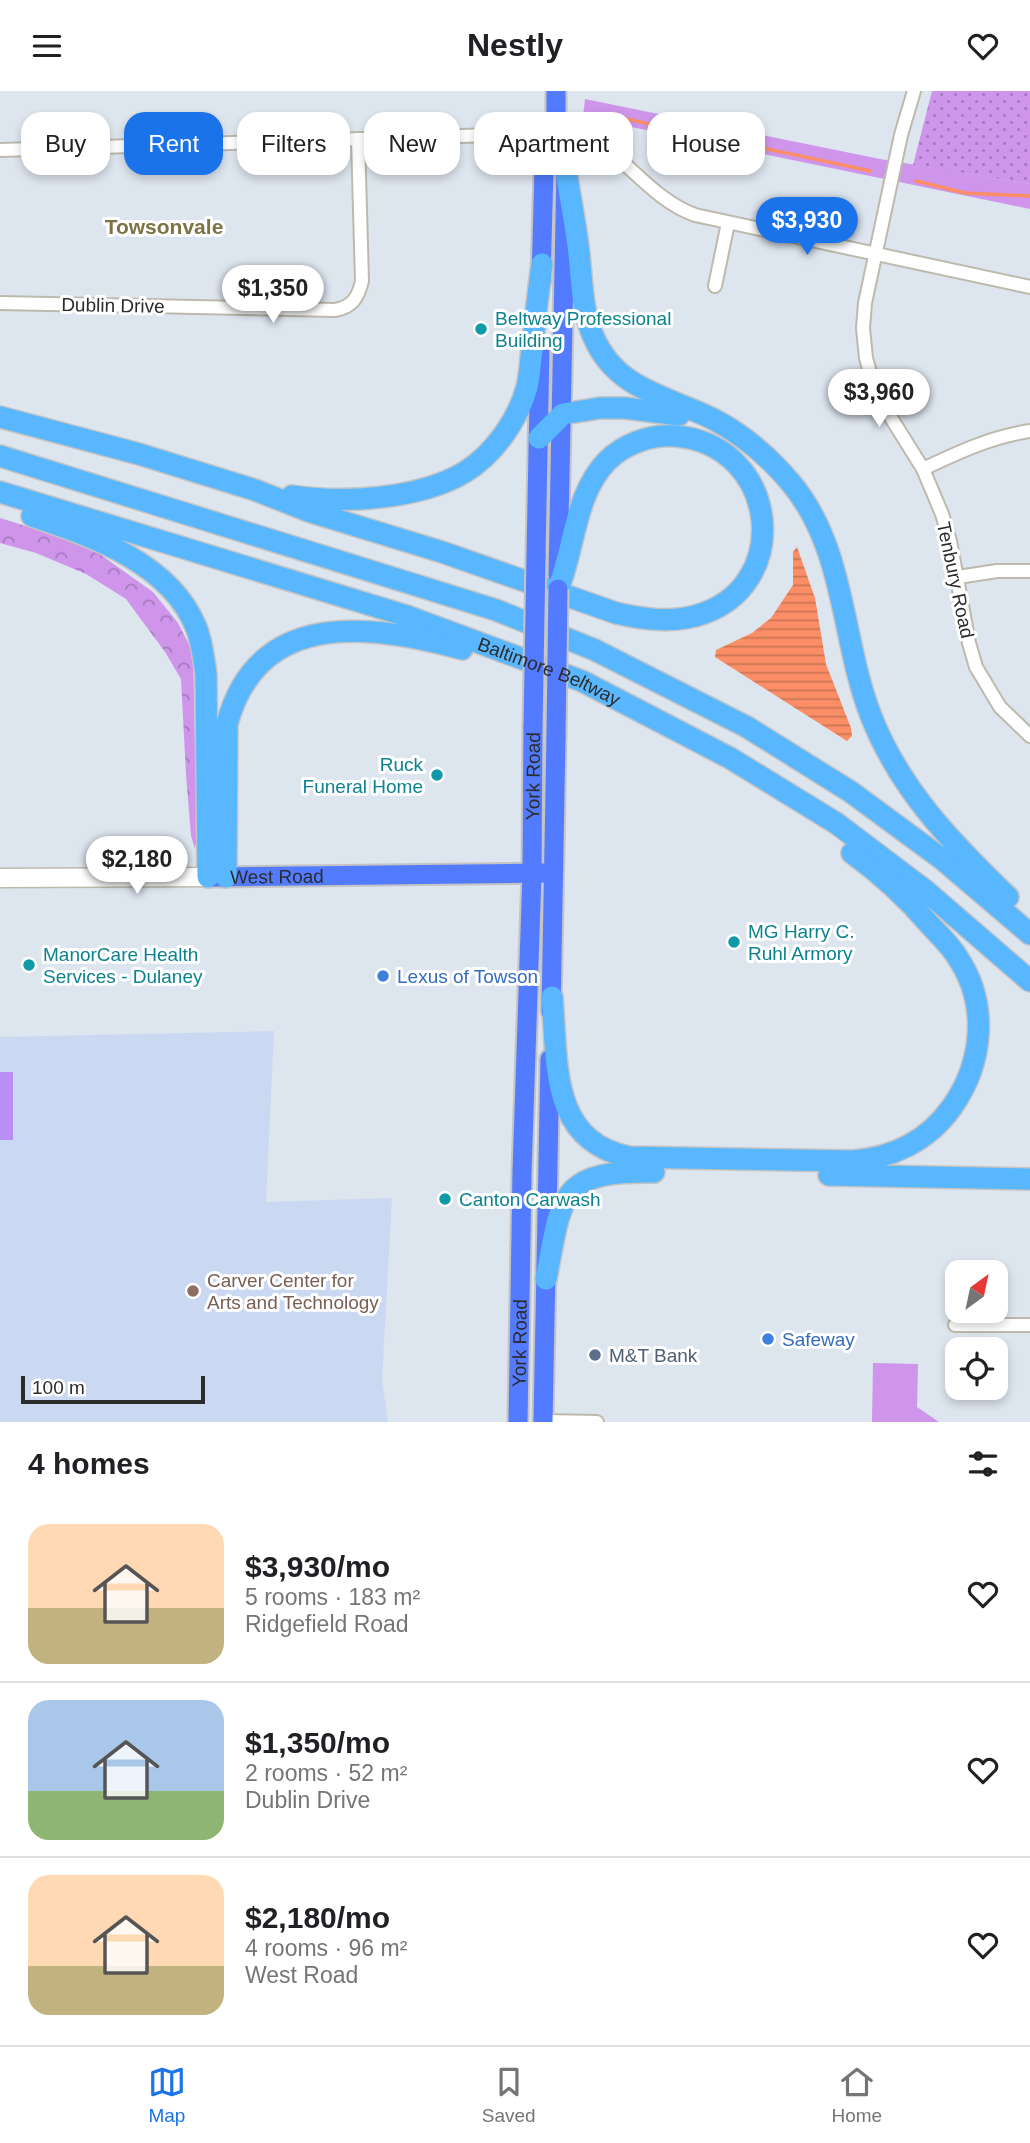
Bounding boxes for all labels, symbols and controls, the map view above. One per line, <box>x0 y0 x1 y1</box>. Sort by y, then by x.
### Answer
icon: menu <box>28 27 66 65</box>
text: Nestly <box>467 27 563 63</box>
icon: heart <box>964 27 1002 65</box>
chip: Buy <box>21 112 110 175</box>
chip: Rent <box>124 112 223 175</box>
chip: Filters <box>237 112 350 175</box>
chip: New <box>364 112 460 175</box>
chip: Apartment <box>474 112 633 175</box>
chip: House <box>647 112 765 175</box>
pin: $3,930 <box>750 197 864 257</box>
text: $3,930 <box>772 207 842 233</box>
district label: Towsonvale <box>105 215 223 238</box>
pin: $1,350 <box>216 265 330 325</box>
text: $1,350 <box>238 275 308 301</box>
street label: Dublin Drive <box>61 294 165 317</box>
place label: Beltway Professional Building <box>495 308 671 351</box>
marker: Beltway Professional Building <box>473 321 489 337</box>
pin: $3,960 <box>822 369 936 429</box>
text: $3,960 <box>844 379 914 405</box>
street label: Tenbury Road <box>933 520 978 640</box>
street label: Baltimore Beltway <box>475 633 624 710</box>
street label: York Road <box>522 732 544 820</box>
place label: Ruck Funeral Home <box>303 754 423 797</box>
marker: Ruck Funeral Home <box>429 767 445 783</box>
pin: $2,180 <box>80 837 194 896</box>
text: $2,180 <box>102 846 172 872</box>
street label: West Road <box>230 866 324 888</box>
place label: MG Harry C. Ruhl Armory <box>748 921 855 964</box>
marker: MG Harry C. Ruhl Armory <box>726 934 742 950</box>
place label: ManorCare Health Services - Dulaney <box>43 944 203 987</box>
marker: ManorCare Health Services - Dulaney <box>21 957 37 973</box>
place label: Lexus of Towson <box>397 966 538 987</box>
marker: Lexus of Towson <box>375 968 391 984</box>
place label: Canton Carwash <box>459 1189 601 1210</box>
marker: Canton Carwash <box>437 1191 453 1207</box>
north arrow <box>945 1260 1008 1323</box>
map controls <box>945 1260 1008 1400</box>
place label: Carver Center for Arts and Technology <box>207 1270 379 1313</box>
marker: Carver Center for Arts and Technology <box>185 1283 201 1299</box>
street label: York Road <box>509 1299 531 1387</box>
place label: Safeway <box>782 1329 855 1350</box>
marker: Safeway <box>760 1331 776 1347</box>
button: locate <box>945 1337 1008 1400</box>
place label: M&T Bank <box>609 1345 698 1366</box>
marker: M&T Bank <box>587 1347 603 1363</box>
scale bar <box>21 1373 205 1405</box>
text: 100 m <box>32 1377 85 1398</box>
icon: filters <box>964 1445 1002 1483</box>
text: 4 homes <box>28 1447 150 1480</box>
text: $3,930/mo <box>245 1550 390 1583</box>
icon: home <box>84 1552 168 1636</box>
icon: heart <box>964 1575 1002 1613</box>
text: 5 rooms · 183 m² <box>245 1584 420 1610</box>
text: Ridgefield Road <box>245 1611 409 1637</box>
text: $1,350/mo <box>245 1726 390 1759</box>
icon: home <box>84 1728 168 1812</box>
icon: heart <box>964 1751 1002 1789</box>
text: 2 rooms · 52 m² <box>245 1760 407 1786</box>
text: Dublin Drive <box>245 1787 370 1813</box>
text: $2,180/mo <box>245 1901 390 1934</box>
icon: home <box>84 1903 168 1987</box>
icon: heart <box>964 1926 1002 1964</box>
text: 4 rooms · 96 m² <box>245 1935 407 1961</box>
text: West Road <box>245 1962 358 1988</box>
tab: Map <box>148 2063 186 2127</box>
tab: Saved <box>482 2063 536 2127</box>
tab: Home <box>831 2063 882 2127</box>

